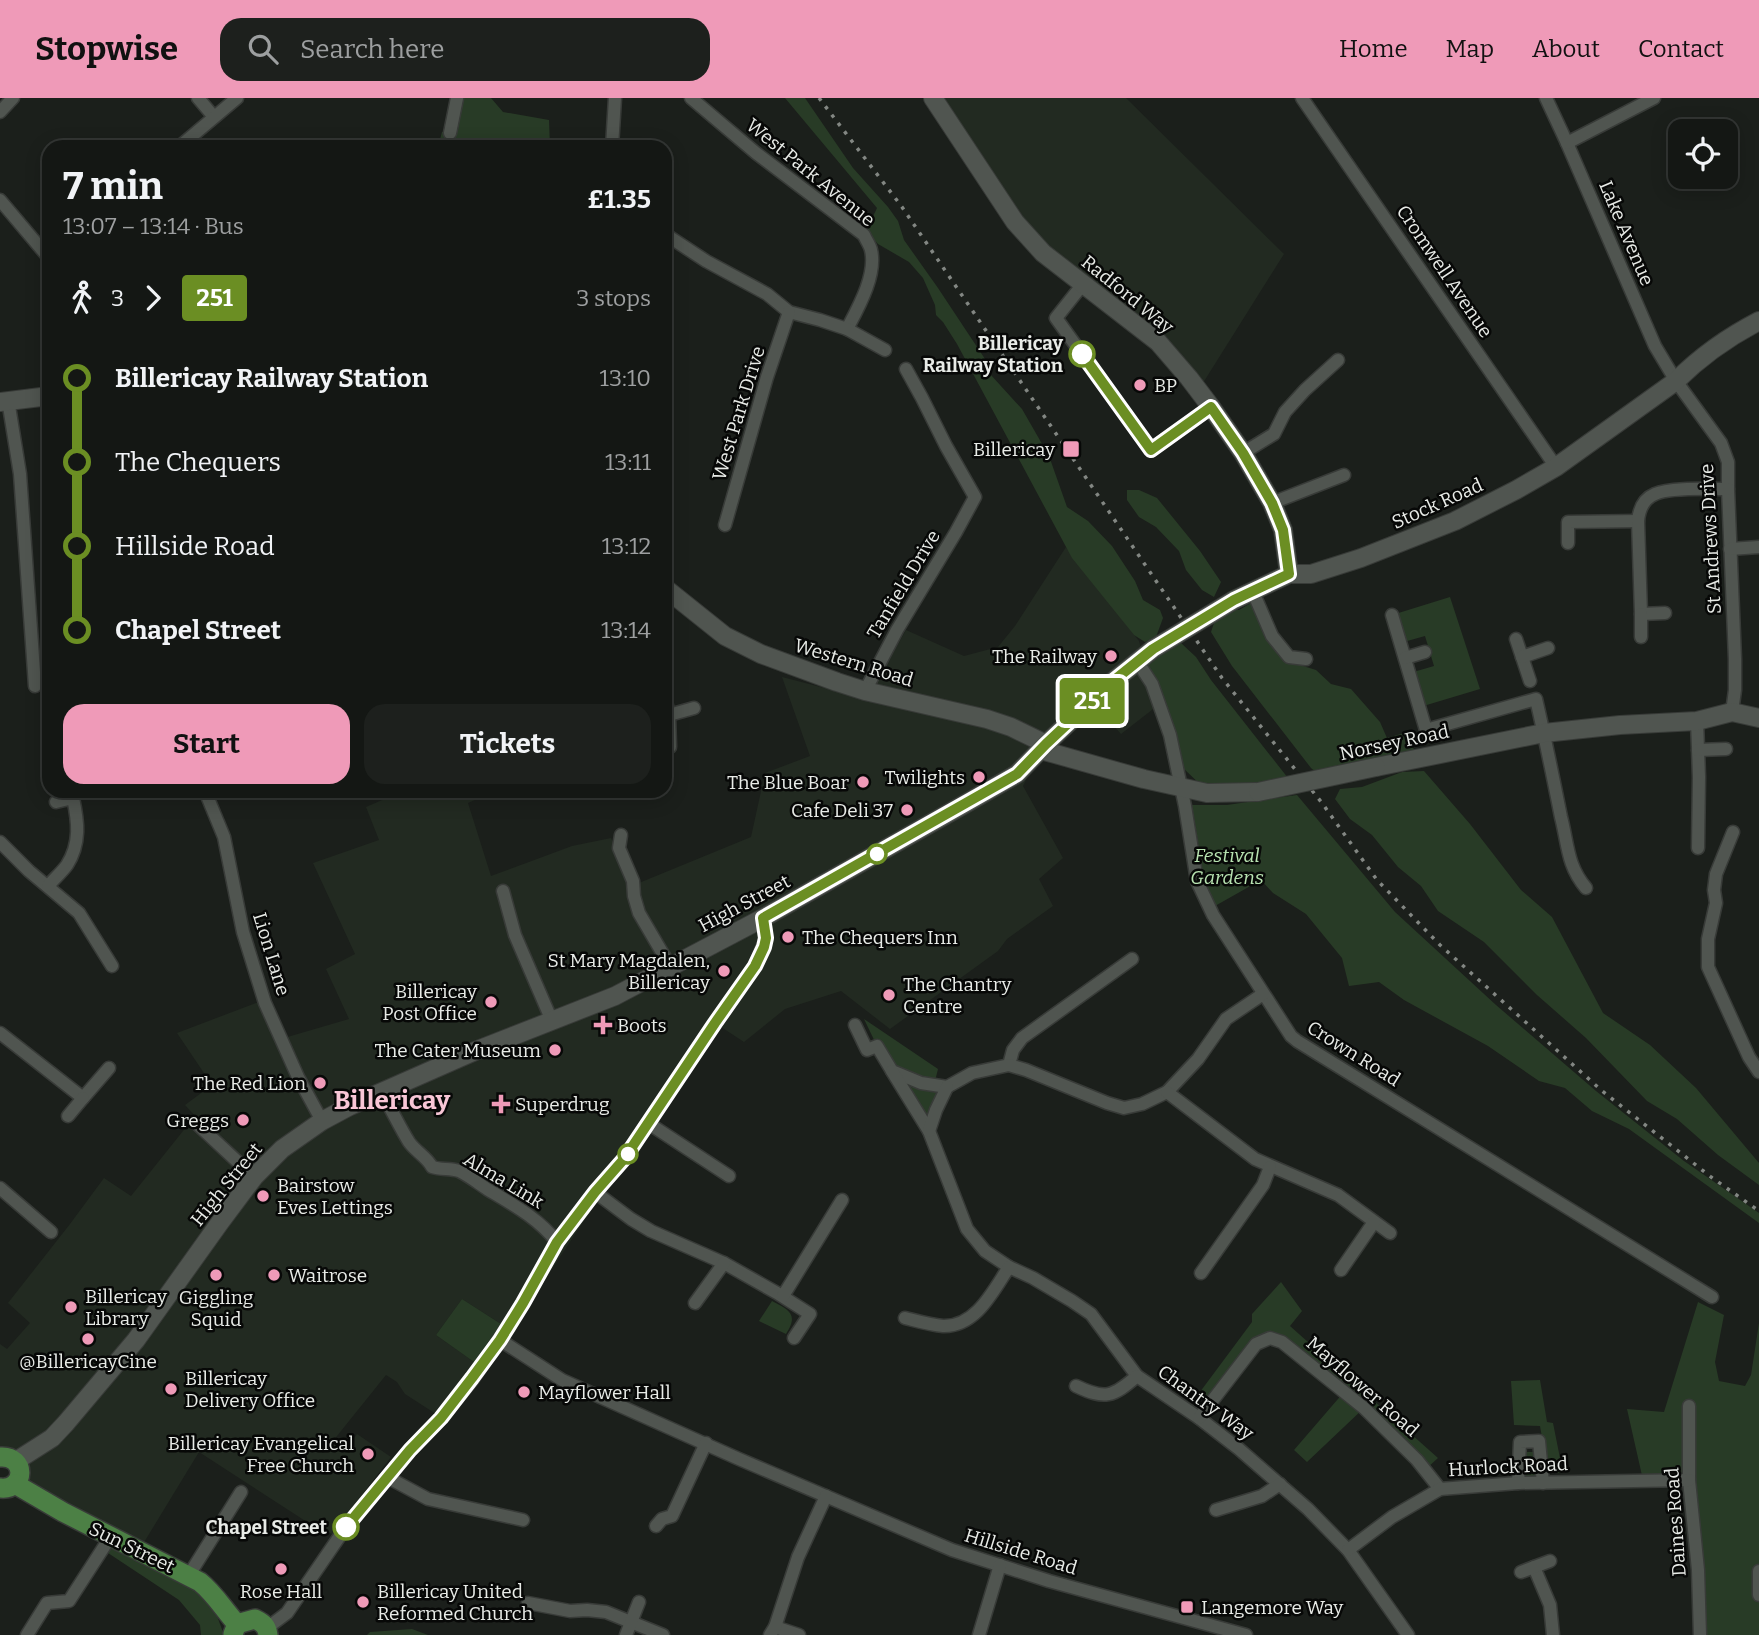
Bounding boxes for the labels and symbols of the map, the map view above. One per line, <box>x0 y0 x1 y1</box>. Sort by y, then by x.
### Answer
street label: West Park Avenue <box>742 113 880 231</box>
street label: Lake Avenue <box>1594 177 1659 289</box>
street label: Cromwell Avenue <box>1392 201 1497 342</box>
street label: Radford Way <box>1077 250 1179 339</box>
place label: Billericay Railway Station <box>923 332 1064 377</box>
marker: Billericay Railway Station <box>1069 341 1095 367</box>
street label: West Park Drive <box>707 343 770 483</box>
place label: BP <box>1154 374 1177 397</box>
marker: BP <box>1132 377 1148 393</box>
place label: Billericay <box>973 438 1056 461</box>
marker: Billericay <box>1061 439 1081 459</box>
street label: St Andrews Drive <box>1695 463 1726 615</box>
street label: Stock Road <box>1388 473 1486 534</box>
street label: Tanfield Drive <box>862 526 945 643</box>
street label: Western Road <box>792 633 916 691</box>
place label: The Railway <box>992 645 1098 668</box>
marker: The Railway <box>1103 648 1119 664</box>
line badge: 251 <box>1052 678 1132 724</box>
street label: Norsey Road <box>1337 720 1451 765</box>
place label: Twilights <box>884 766 965 789</box>
marker: Twilights <box>971 769 987 785</box>
place label: The Blue Boar <box>727 771 850 794</box>
marker: The Blue Boar <box>855 774 871 790</box>
place label: Cafe Deli 37 <box>791 799 893 822</box>
marker: Cafe Deli 37 <box>899 802 915 818</box>
unlabelled marker <box>867 844 887 864</box>
park label: Festival Gardens <box>1190 844 1264 889</box>
street label: High Street <box>695 870 794 937</box>
street label: Lion Lane <box>248 910 295 998</box>
place label: The Chequers Inn <box>802 926 958 949</box>
marker: The Chequers Inn <box>780 929 796 945</box>
place label: St Mary Magdalen, Billericay <box>548 949 711 994</box>
marker: St Mary Magdalen, Billericay <box>716 963 732 979</box>
place label: The Chantry Centre <box>903 973 1012 1018</box>
place label: Billericay Post Office <box>382 980 478 1025</box>
marker: The Chantry Centre <box>881 987 897 1003</box>
marker: Billericay Post Office <box>483 994 499 1010</box>
place label: Boots <box>617 1014 667 1037</box>
street label: Crown Road <box>1303 1016 1405 1091</box>
marker: Boots <box>595 1017 611 1033</box>
place label: The Cater Museum <box>375 1039 541 1062</box>
marker: The Cater Museum <box>547 1042 563 1058</box>
place label: The Red Lion <box>193 1072 306 1095</box>
marker: The Red Lion <box>312 1075 328 1091</box>
district label: Billericay <box>334 1085 451 1116</box>
place label: Superdrug <box>515 1093 610 1116</box>
marker: Superdrug <box>493 1096 509 1112</box>
place label: Greggs <box>166 1109 229 1132</box>
marker: Greggs <box>235 1112 251 1128</box>
street label: High Street <box>186 1138 267 1231</box>
unlabelled marker <box>618 1144 638 1164</box>
street label: Alma Link <box>459 1147 548 1213</box>
place label: Bairstow Eves Lettings <box>277 1174 393 1219</box>
marker: Bairstow Eves Lettings <box>255 1188 271 1204</box>
place label: Waitrose <box>288 1264 367 1287</box>
marker: Giggling Squid <box>208 1267 224 1283</box>
marker: Waitrose <box>266 1267 282 1283</box>
place label: Billericay Library <box>85 1285 168 1330</box>
place label: Giggling Squid <box>179 1286 254 1331</box>
marker: Billericay Library <box>63 1299 79 1315</box>
marker: @BillericayCine <box>80 1331 96 1347</box>
street label: Mayflower Road <box>1302 1331 1424 1441</box>
place label: @BillericayCine <box>19 1350 157 1373</box>
street label: Chantry Way <box>1153 1360 1259 1445</box>
place label: Billericay Delivery Office <box>185 1367 315 1412</box>
marker: Billericay Delivery Office <box>163 1381 179 1397</box>
place label: Mayflower Hall <box>538 1381 671 1404</box>
marker: Mayflower Hall <box>516 1384 532 1400</box>
place label: Billericay Evangelical Free Church <box>168 1432 354 1477</box>
marker: Billericay Evangelical Free Church <box>360 1446 376 1462</box>
street label: Hurlock Road <box>1448 1452 1569 1481</box>
street label: Daines Road <box>1660 1467 1691 1577</box>
marker: Chapel Street <box>333 1514 359 1540</box>
place label: Chapel Street <box>206 1516 327 1539</box>
street label: Sun Street <box>85 1517 178 1578</box>
street label: Hillside Road <box>962 1523 1080 1580</box>
marker: Rose Hall <box>273 1561 289 1577</box>
place label: Rose Hall <box>240 1580 322 1603</box>
place label: Billericay United Reformed Church <box>377 1580 533 1625</box>
marker: Billericay United Reformed Church <box>355 1594 371 1610</box>
place label: Langemore Way <box>1201 1596 1344 1619</box>
marker: Langemore Way <box>1179 1599 1195 1615</box>

